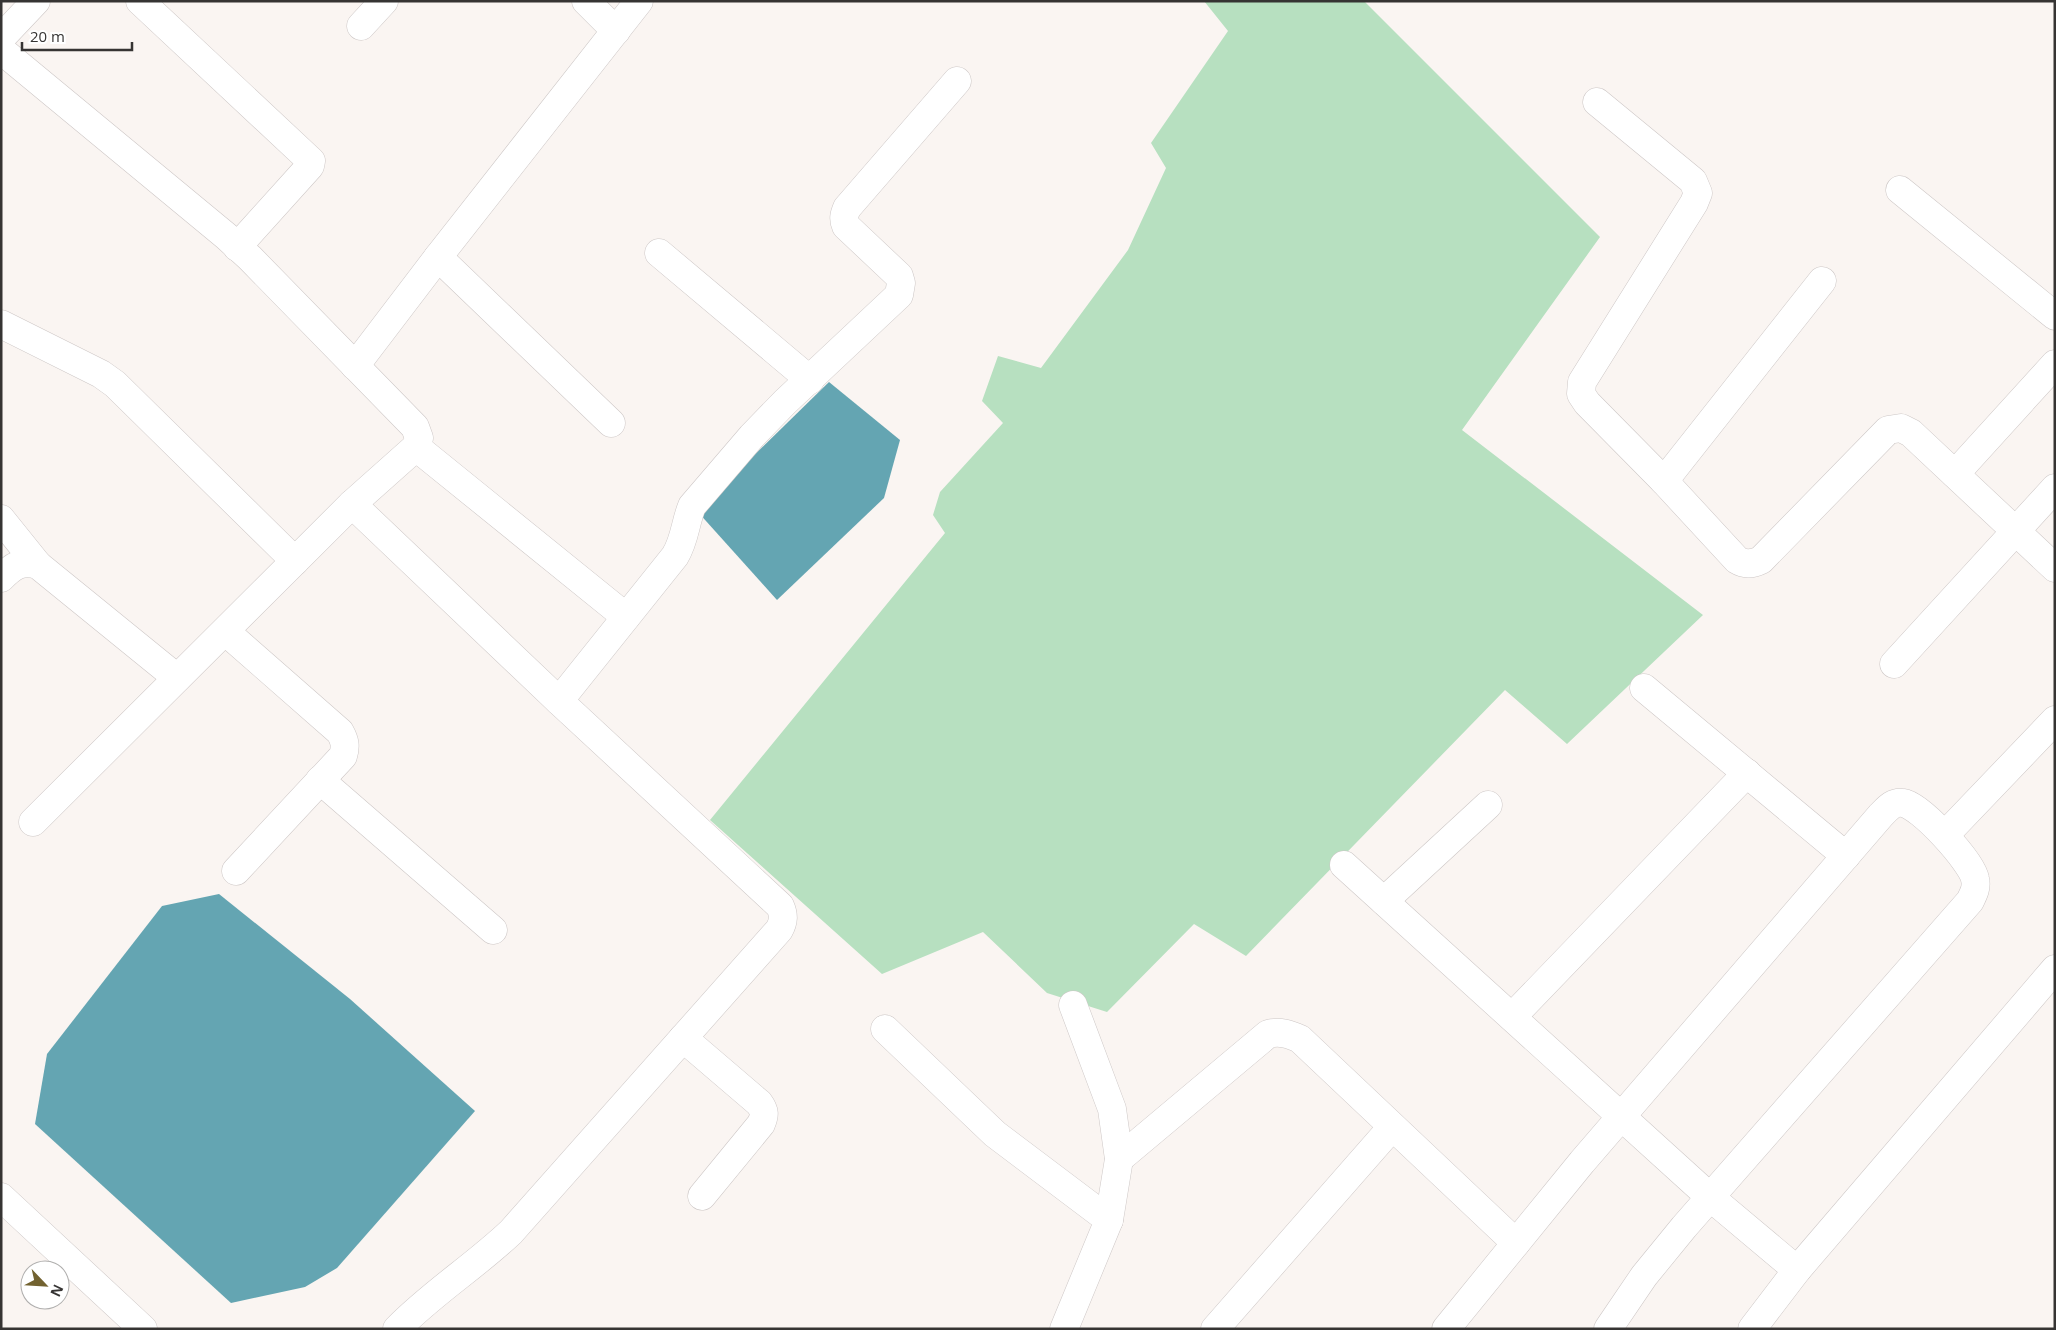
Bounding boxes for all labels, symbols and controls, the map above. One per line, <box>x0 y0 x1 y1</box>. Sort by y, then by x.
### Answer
scale bar <box>22 20 132 52</box>
text: 20 m <box>30 26 65 46</box>
north arrow <box>20 1260 70 1310</box>
text: N <box>46 1282 68 1300</box>

